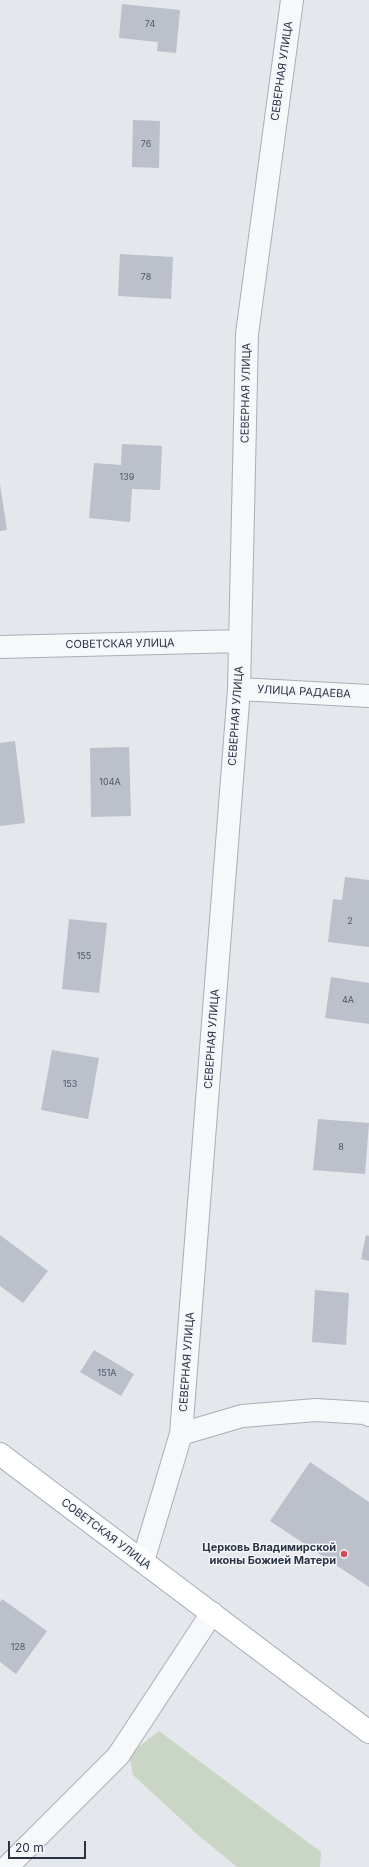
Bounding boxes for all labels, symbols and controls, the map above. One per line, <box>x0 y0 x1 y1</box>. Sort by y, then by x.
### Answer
house number: 74 <box>145 19 155 29</box>
street label: СЕВЕРНАЯ УЛИЦА <box>268 20 296 122</box>
house number: 76 <box>141 139 151 149</box>
house number: 78 <box>141 272 151 282</box>
street label: СЕВЕРНАЯ УЛИЦА <box>239 343 253 443</box>
house number: 139 <box>120 472 134 482</box>
street label: СОВЕТСКАЯ УЛИЦА <box>65 636 175 652</box>
street label: СЕВЕРНАЯ УЛИЦА <box>226 665 246 767</box>
street label: УЛИЦА РАДАЕВА <box>257 683 351 701</box>
house number: 104А <box>99 777 121 787</box>
house number: 2 <box>347 916 353 926</box>
house number: 155 <box>77 951 91 961</box>
street label: СЕВЕРНАЯ УЛИЦА <box>202 988 222 1090</box>
house number: 4А <box>342 995 354 1005</box>
house number: 153 <box>63 1079 77 1089</box>
house number: 8 <box>338 1142 344 1152</box>
street label: СЕВЕРНАЯ УЛИЦА <box>177 1311 197 1413</box>
house number: 151А <box>97 1368 117 1378</box>
street label: СОВЕТСКАЯ УЛИЦА <box>58 1496 154 1572</box>
place label: Церковь Владимирской иконы Божией Матери <box>202 1541 336 1567</box>
marker: Церковь Владимирской иконы Божией Матери <box>339 1549 349 1559</box>
house number: 128 <box>11 1642 25 1652</box>
scale bar <box>10 1833 88 1859</box>
text: 20 m <box>15 1840 44 1855</box>

